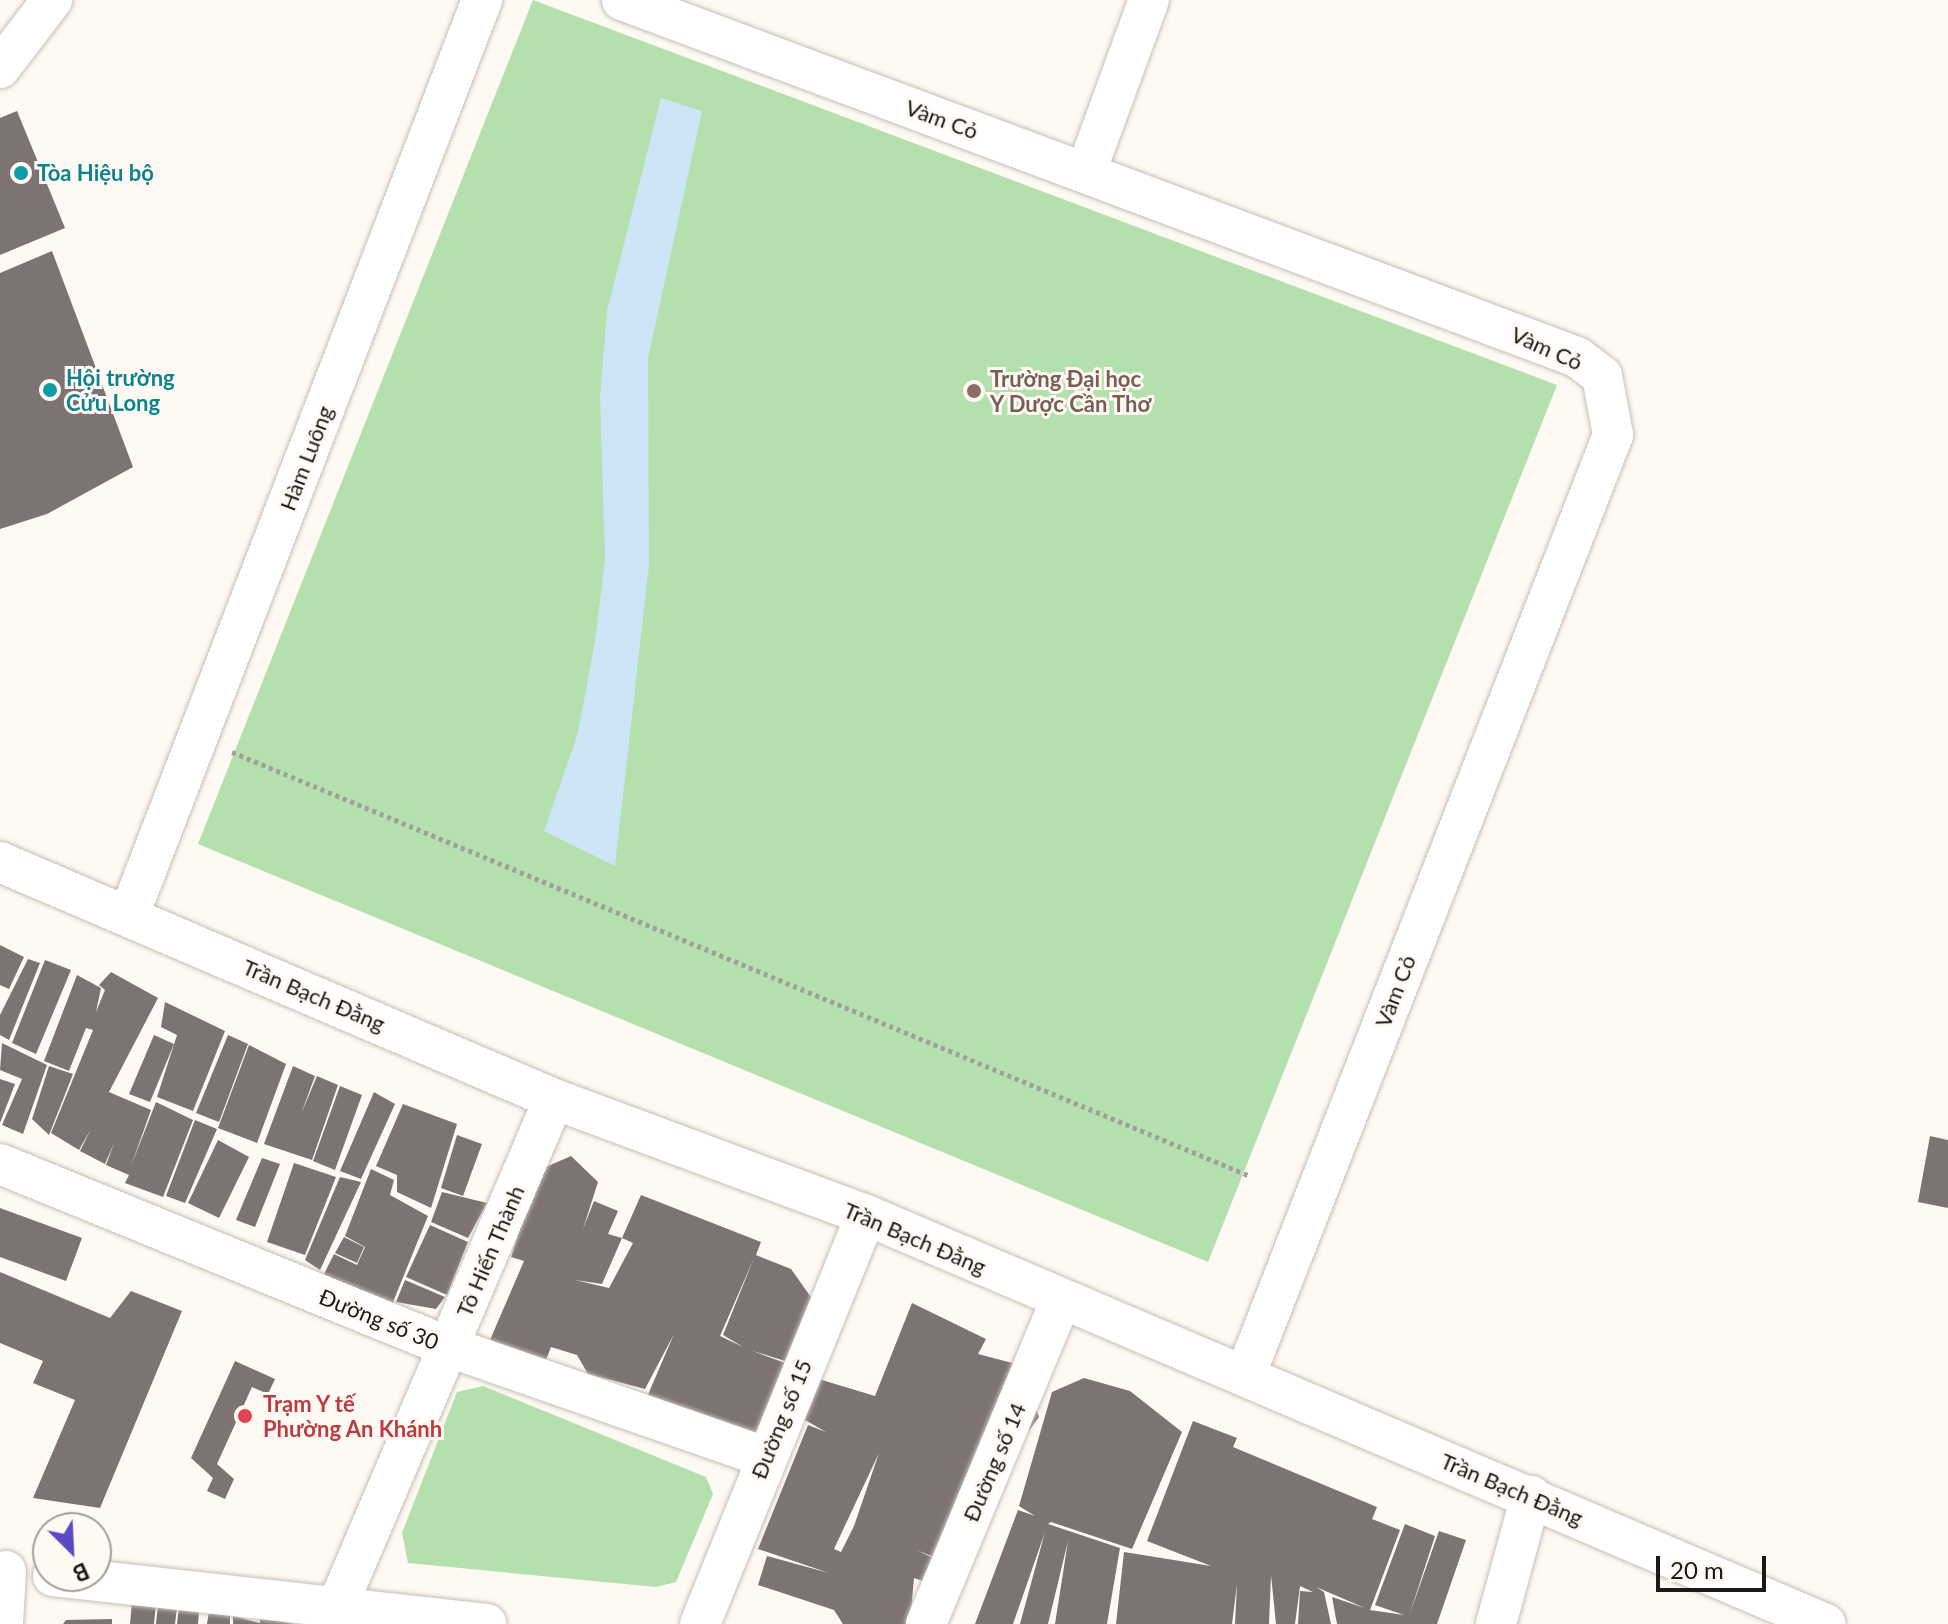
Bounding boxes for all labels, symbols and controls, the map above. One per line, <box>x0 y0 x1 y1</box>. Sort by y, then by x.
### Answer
street label: Vàm Cỏ <box>902 94 982 144</box>
place label: Tòa Hiệu bộ <box>37 160 154 186</box>
marker: Tòa Hiệu bộ <box>12 164 30 182</box>
street label: Vàm Cỏ <box>1507 321 1587 375</box>
place label: Hội trường Cửu Long <box>66 364 175 416</box>
place label: Trường Đại học Y Dược Cần Thơ <box>990 365 1153 416</box>
marker: Hội trường Cửu Long <box>41 381 59 399</box>
marker: Trường Đại học Y Dược Cần Thơ <box>965 382 983 400</box>
street label: Hàm Luông <box>274 402 338 514</box>
street label: Vàm Cỏ <box>1369 951 1421 1031</box>
street label: Trần Bạch Đằng <box>239 953 389 1037</box>
street label: Tô Hiến Thành <box>450 1181 530 1321</box>
street label: Trần Bạch Đằng <box>840 1196 990 1280</box>
street label: Đường số 30 <box>315 1283 443 1355</box>
street label: Đường số 15 <box>745 1355 817 1483</box>
place label: Trạm Y tế Phường An Khánh <box>263 1390 443 1442</box>
street label: Đường số 14 <box>957 1399 1031 1525</box>
marker: Trạm Y tế Phường An Khánh <box>234 1405 256 1427</box>
street label: Trần Bạch Đằng <box>1437 1447 1587 1531</box>
north arrow <box>32 1512 112 1592</box>
scale bar <box>1660 1540 1770 1590</box>
text: 20 m <box>1670 1555 1724 1584</box>
text: B <box>69 1557 93 1588</box>

